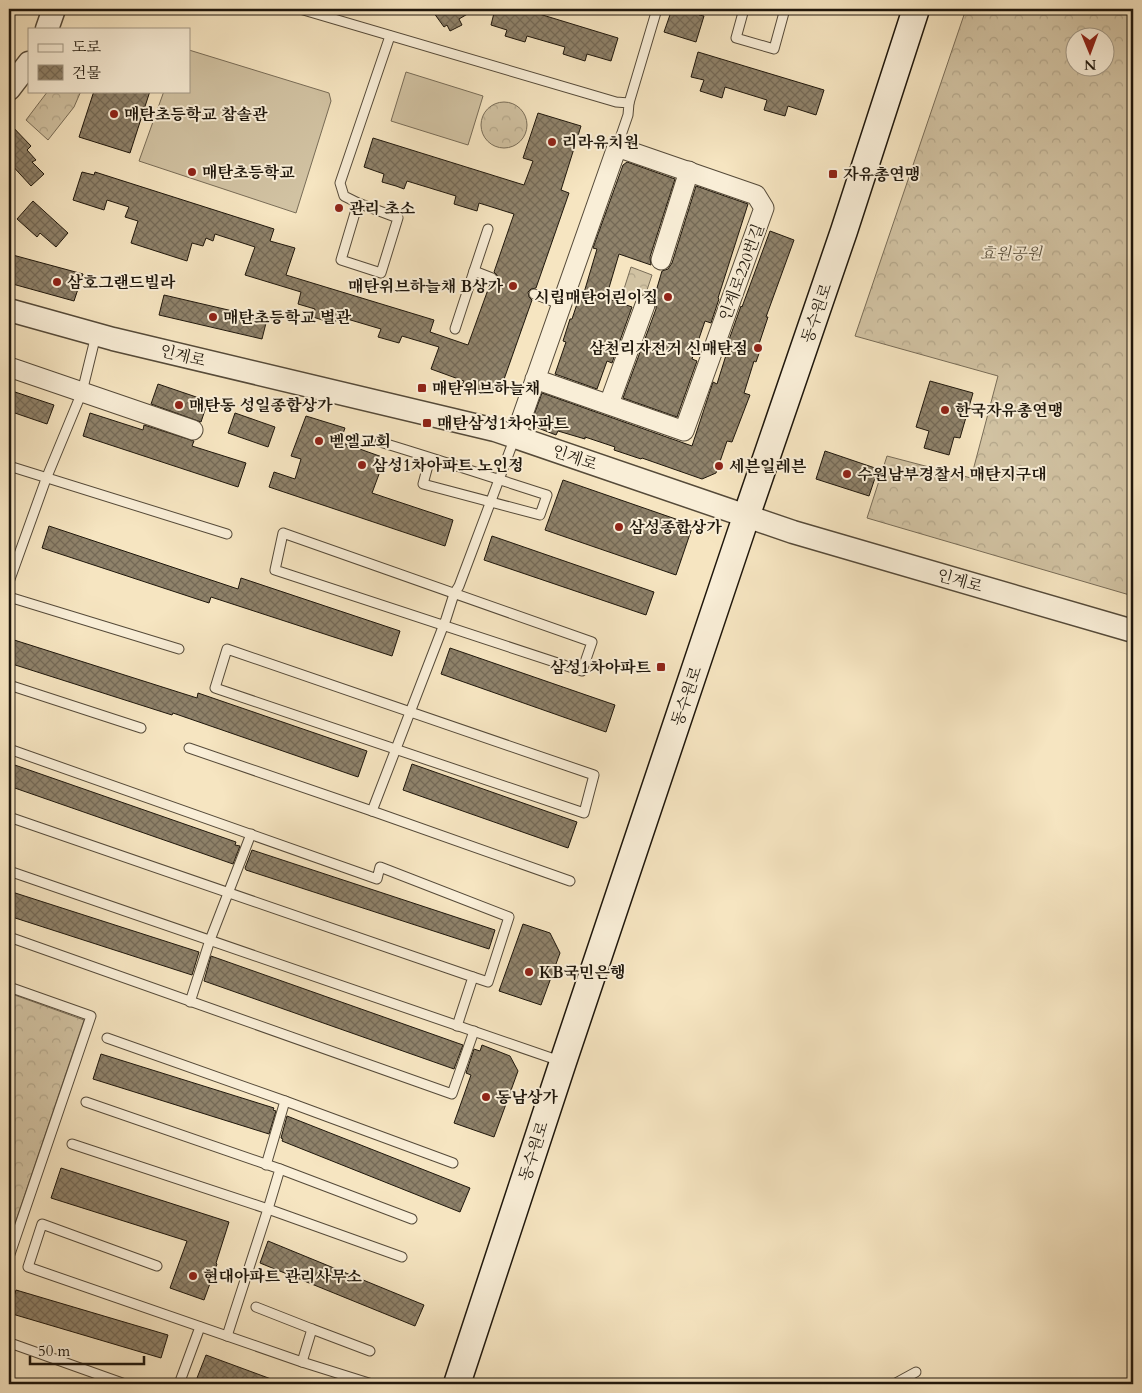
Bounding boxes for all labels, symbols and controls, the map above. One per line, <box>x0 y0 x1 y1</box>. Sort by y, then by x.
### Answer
legend <box>28 28 190 92</box>
north arrow <box>1064 28 1114 78</box>
text: 도로 <box>72 37 101 57</box>
text: N <box>1084 55 1096 74</box>
text: 건물 <box>72 63 101 83</box>
place label: 매탄초등학교 참솔관 <box>124 104 268 126</box>
marker: 매탄초등학교 참솔관 <box>108 108 120 120</box>
place label: 리라유치원 <box>562 132 639 154</box>
marker: 리라유치원 <box>546 136 558 148</box>
place label: 매탄초등학교 <box>202 162 295 184</box>
place label: 자유총연맹 <box>843 164 920 186</box>
marker: 매탄초등학교 <box>186 166 198 178</box>
marker: 자유총연맹 <box>827 168 839 180</box>
place label: 관리 초소 <box>349 198 416 220</box>
marker: 관리 초소 <box>333 202 345 214</box>
street label: 인계로220번길 <box>714 221 770 324</box>
park label: 효원공원 <box>980 243 1043 265</box>
place label: 삼호그랜드빌라 <box>67 272 176 294</box>
marker: 삼호그랜드빌라 <box>51 276 63 288</box>
place label: 매탄위브하늘채 B상가 <box>348 276 504 298</box>
marker: 매탄위브하늘채 B상가 <box>507 280 519 292</box>
street label: 동수원로 <box>796 280 838 346</box>
place label: 시립매탄어린이집 <box>534 287 658 309</box>
marker: 시립매탄어린이집 <box>662 291 674 303</box>
place label: 매탄초등학교 별관 <box>223 307 351 329</box>
marker: 매탄초등학교 별관 <box>207 311 219 323</box>
place label: 삼천리자전거 신매탄점 <box>589 338 748 360</box>
street label: 인계로 <box>158 340 208 372</box>
marker: 삼천리자전거 신매탄점 <box>752 342 764 354</box>
place label: 매탄위브하늘채 <box>432 378 540 400</box>
marker: 매탄위브하늘채 <box>416 382 428 394</box>
place label: 매탄동 성일종합상가 <box>189 395 333 417</box>
marker: 매탄동 성일종합상가 <box>173 399 185 411</box>
place label: 한국자유총연맹 <box>955 400 1063 422</box>
marker: 한국자유총연맹 <box>939 404 951 416</box>
place label: 매탄삼성1차아파트 <box>437 413 569 435</box>
marker: 매탄삼성1차아파트 <box>421 417 433 429</box>
place label: 벧엘교회 <box>329 431 391 453</box>
marker: 벧엘교회 <box>313 435 325 447</box>
street label: 인계로 <box>549 440 601 476</box>
place label: 삼성1차아파트 노인정 <box>372 455 524 477</box>
place label: 세븐일레븐 <box>729 456 807 478</box>
marker: 삼성1차아파트 노인정 <box>356 459 368 471</box>
marker: 세븐일레븐 <box>713 460 725 472</box>
place label: 수원남부경찰서 매탄지구대 <box>857 464 1047 486</box>
marker: 수원남부경찰서 매탄지구대 <box>841 468 853 480</box>
place label: 삼성종합상가 <box>629 517 722 539</box>
marker: 삼성종합상가 <box>613 521 625 533</box>
street label: 인계로 <box>934 564 986 598</box>
place label: 삼성1차아파트 <box>550 657 652 679</box>
marker: 삼성1차아파트 <box>655 661 667 673</box>
street label: 동수원로 <box>666 663 708 729</box>
place label: KB국민은행 <box>539 962 625 984</box>
marker: KB국민은행 <box>523 966 535 978</box>
place label: 동남상가 <box>496 1087 558 1109</box>
marker: 동남상가 <box>480 1091 492 1103</box>
street label: 동수원로 <box>514 1118 554 1184</box>
place label: 현대아파트 관리사무소 <box>203 1266 362 1288</box>
marker: 현대아파트 관리사무소 <box>187 1270 199 1282</box>
scale bar <box>30 1333 144 1365</box>
text: 50 m <box>38 1341 70 1361</box>

